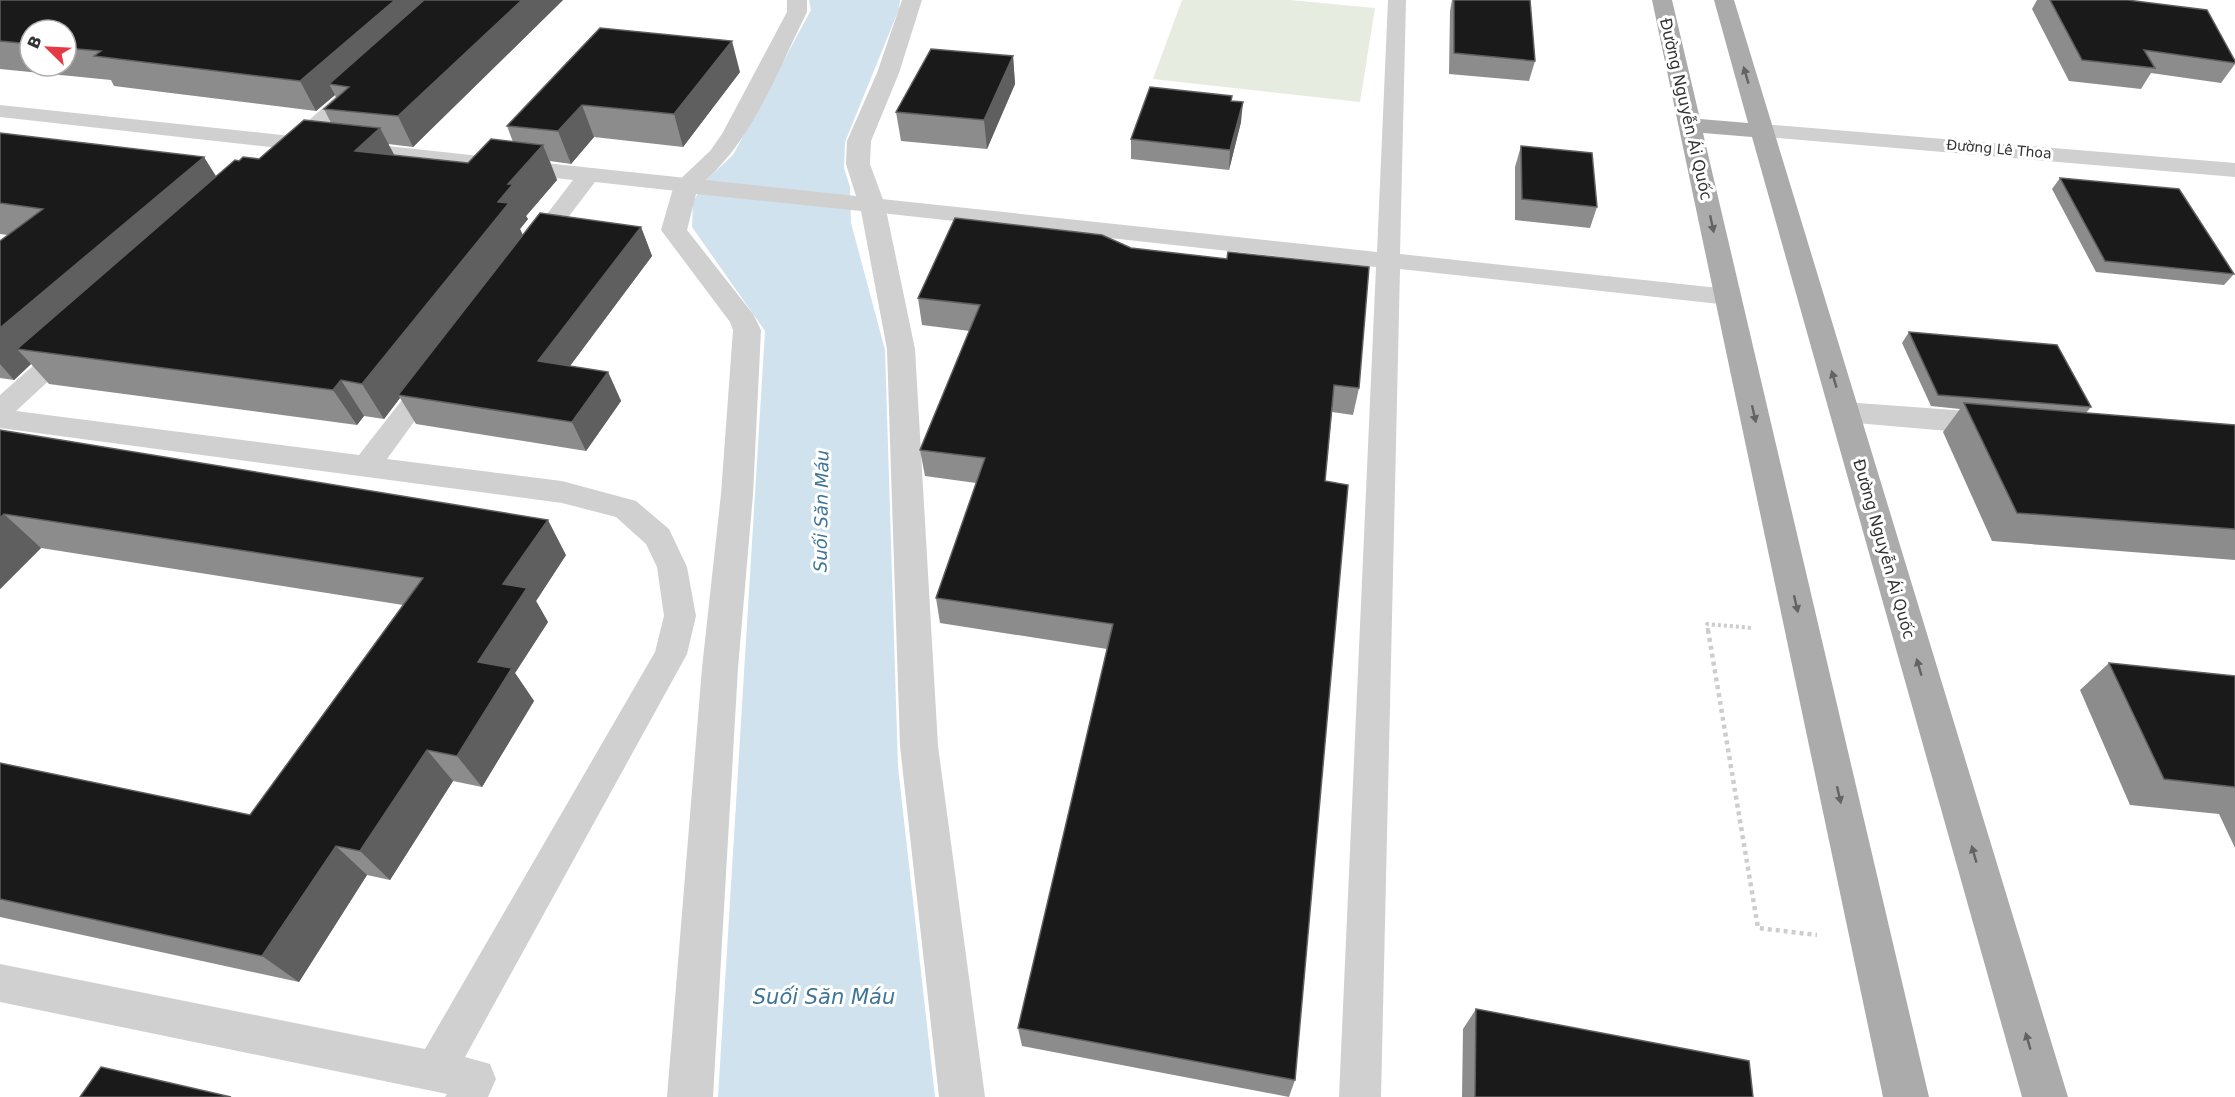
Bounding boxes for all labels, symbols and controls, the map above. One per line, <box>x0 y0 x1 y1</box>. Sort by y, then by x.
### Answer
street label: Đường Nguyễn Ái Quốc <box>1656 16 1716 202</box>
north arrow <box>18 18 78 78</box>
text: B <box>24 33 46 52</box>
one-way arrow <box>1741 66 1750 84</box>
street label: Đường Lê Thoa <box>1946 136 2052 162</box>
one-way arrow <box>1708 214 1717 233</box>
one-way arrow <box>1829 370 1838 388</box>
one-way arrow <box>1750 405 1759 424</box>
water label: Suối Săn Máu <box>809 450 833 572</box>
street label: Đường Nguyễn Ái Quốc <box>1849 457 1919 641</box>
one-way arrow <box>1792 595 1801 614</box>
one-way arrow <box>1914 657 1923 675</box>
one-way arrow <box>1834 785 1844 804</box>
one-way arrow <box>1969 845 1978 863</box>
water label: Suối Săn Máu <box>753 985 895 1009</box>
one-way arrow <box>2023 1032 2032 1050</box>

